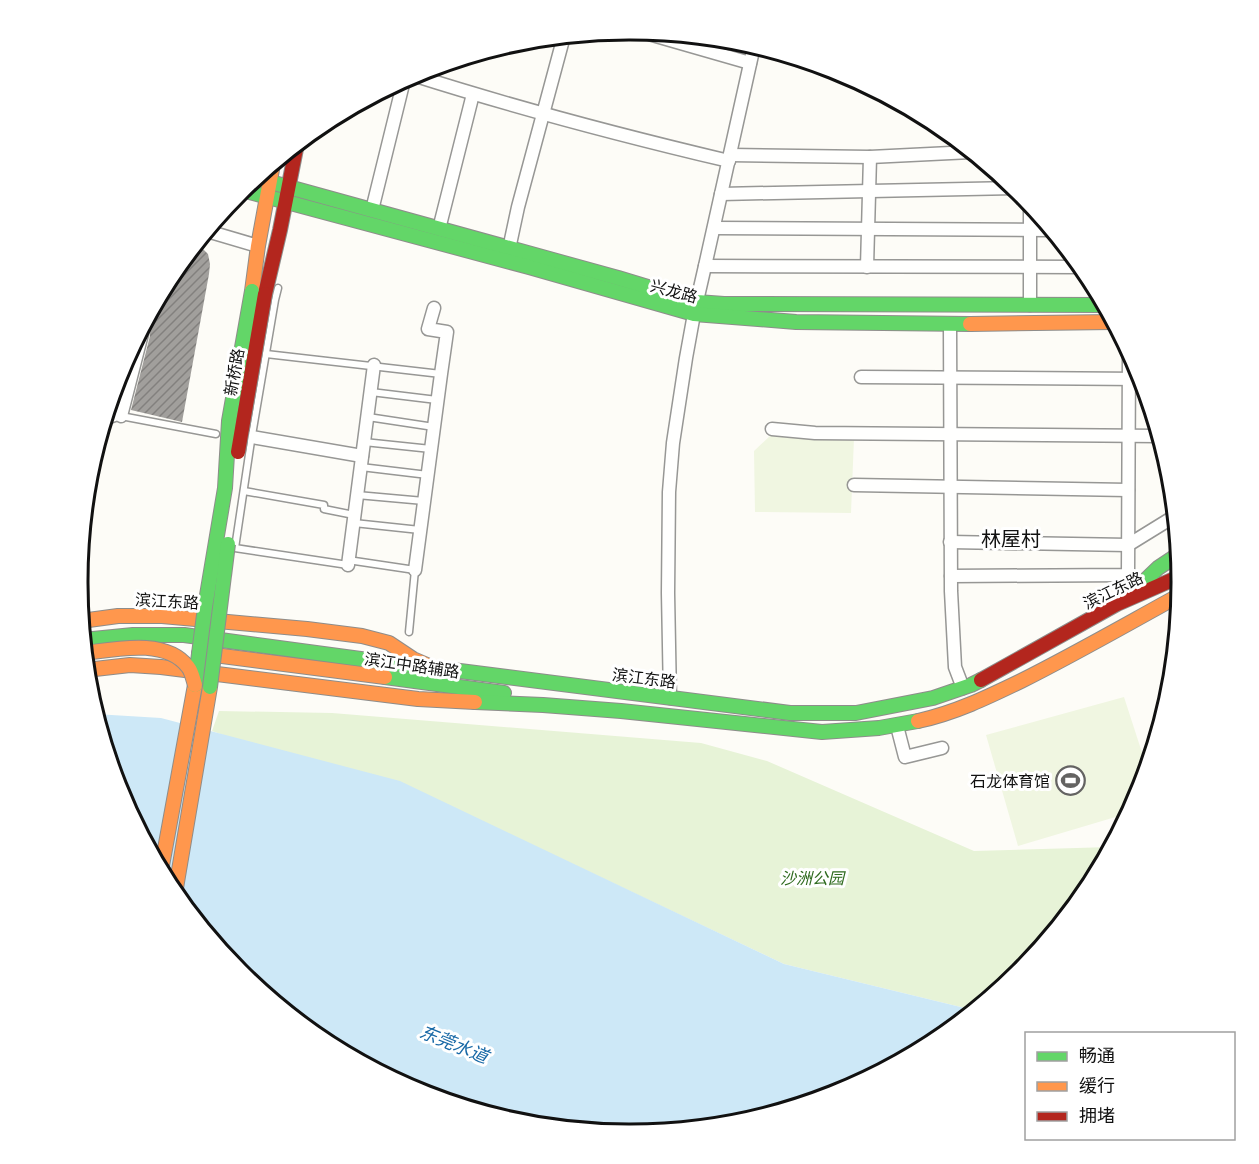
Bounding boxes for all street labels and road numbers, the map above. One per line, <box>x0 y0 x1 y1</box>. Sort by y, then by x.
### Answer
street label: 兴龙路 <box>648 274 700 308</box>
street label: 新桥路 <box>219 346 249 398</box>
street label: 滨江东路 <box>1079 566 1147 614</box>
street label: 滨江东路 <box>134 588 200 614</box>
street label: 滨江中路辅路 <box>363 647 461 683</box>
street label: 滨江东路 <box>611 663 677 693</box>

